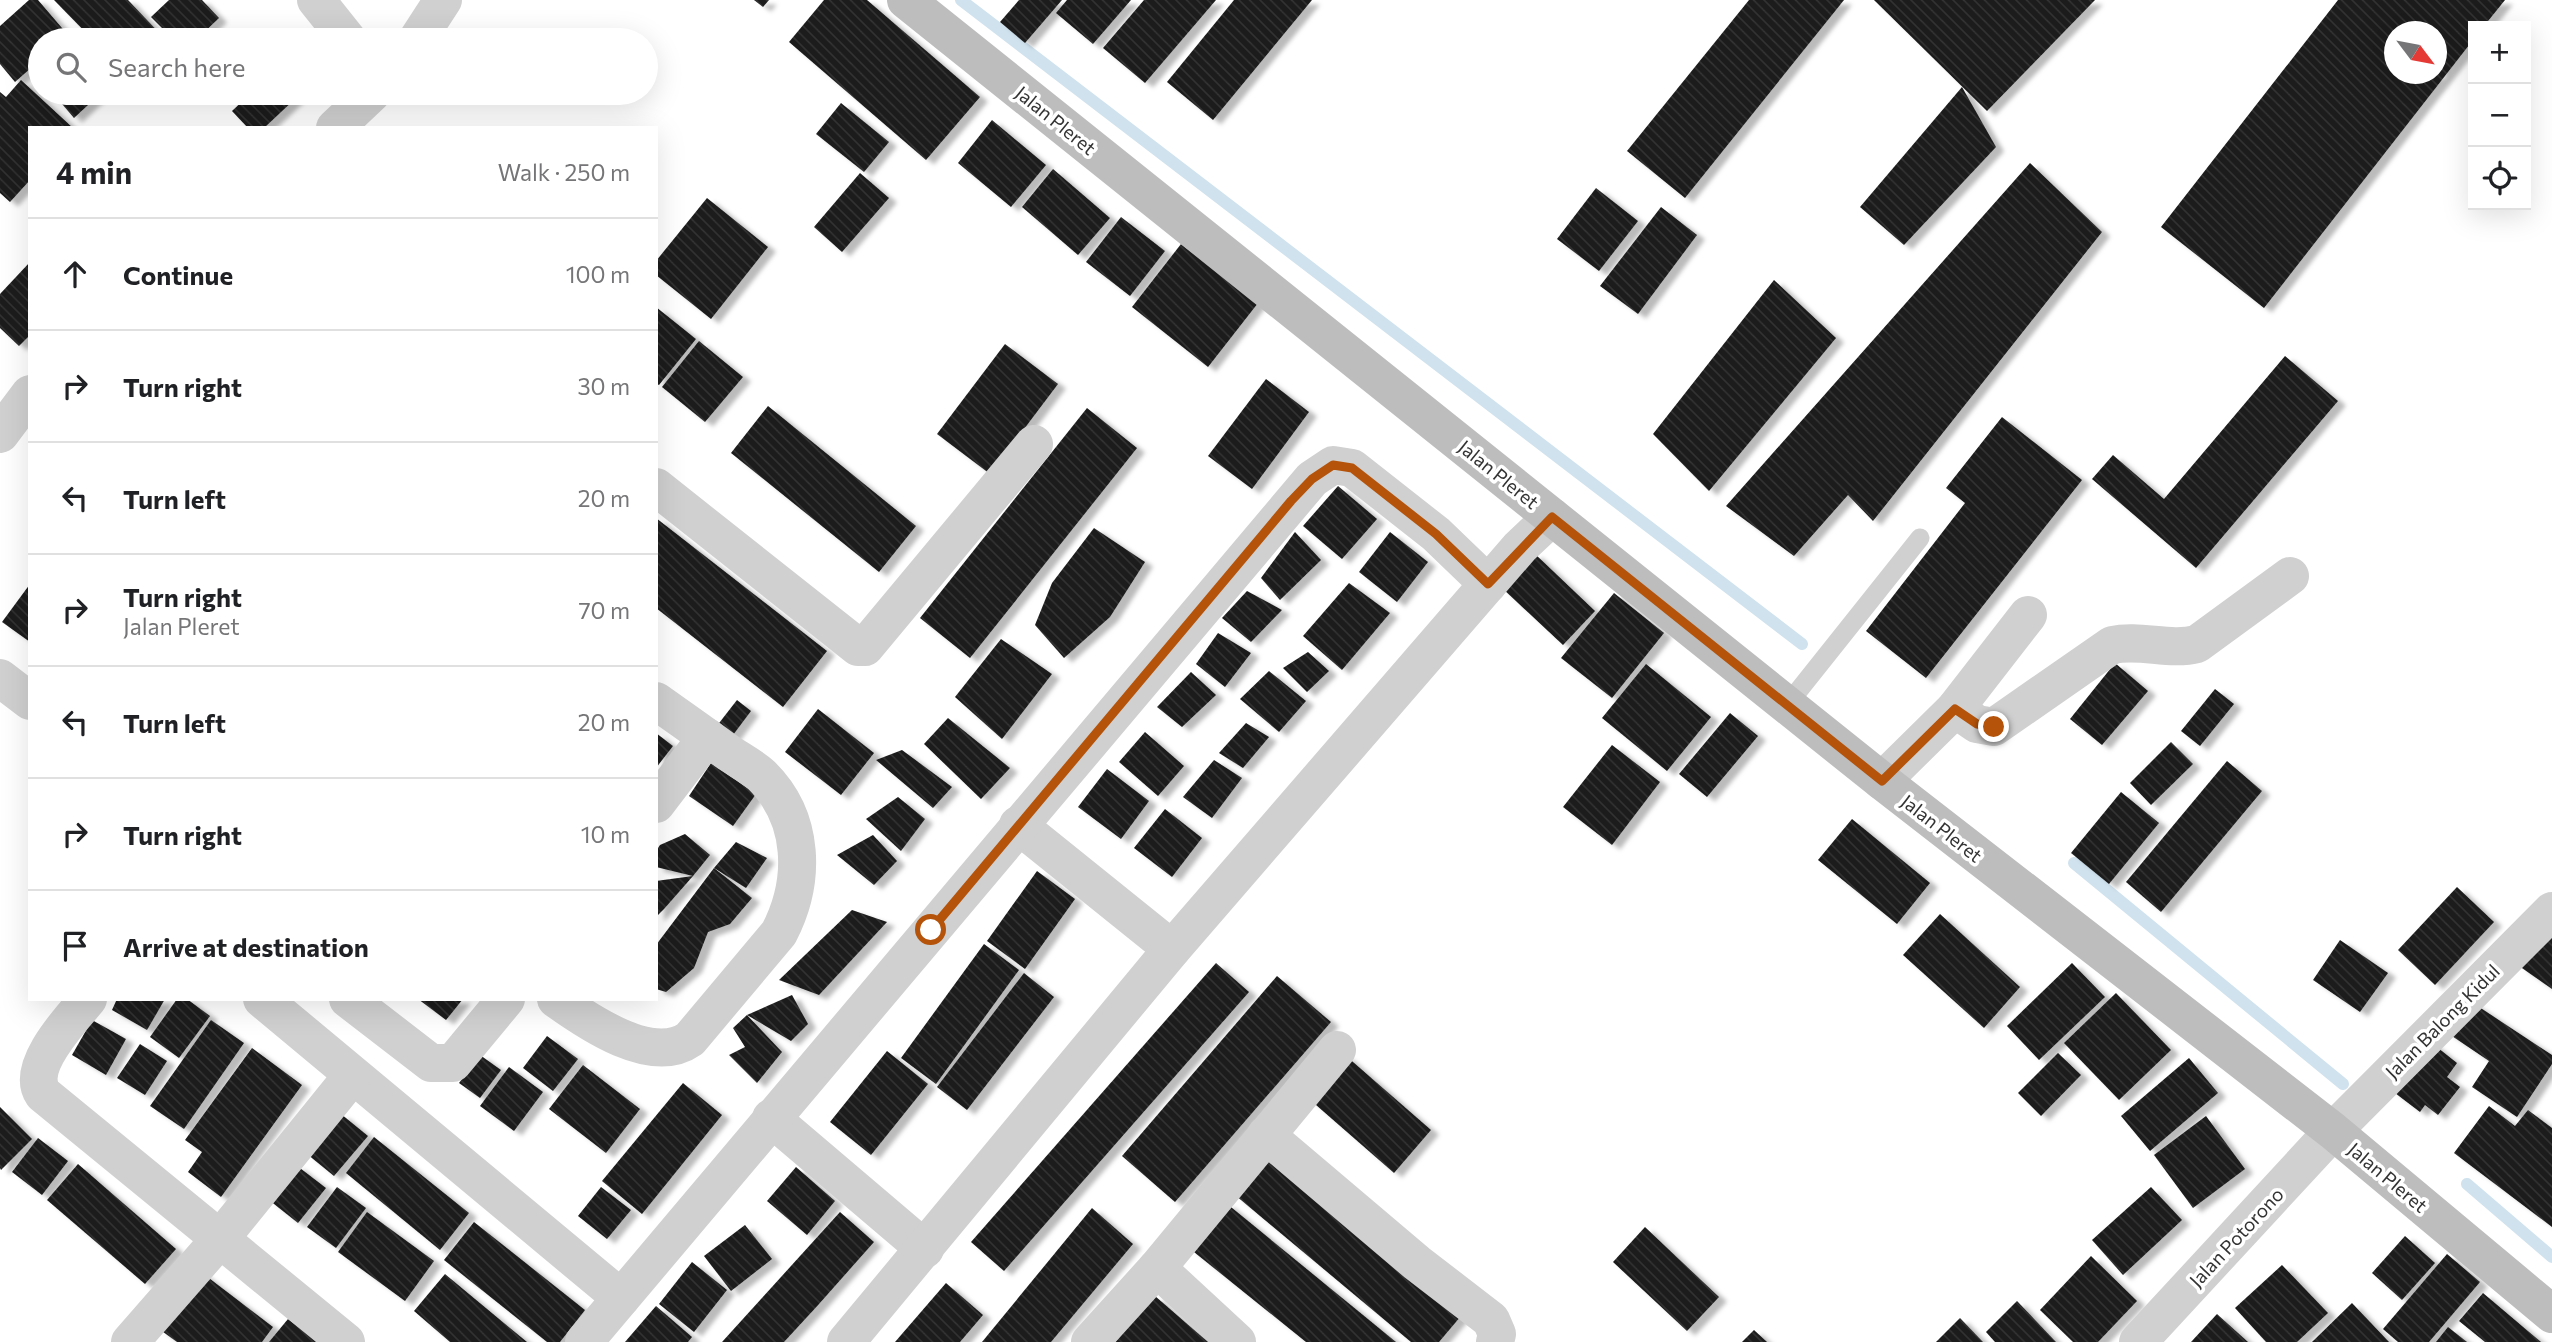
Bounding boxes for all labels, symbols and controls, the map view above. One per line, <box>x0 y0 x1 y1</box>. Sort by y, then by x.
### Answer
north arrow <box>2384 21 2447 84</box>
map controls <box>2468 21 2531 210</box>
button: + <box>2468 21 2531 84</box>
search box <box>28 28 658 105</box>
icon: search <box>52 48 90 86</box>
text: Search here <box>108 51 246 82</box>
street label: Jalan Pleret <box>1011 81 1101 159</box>
button: − <box>2468 84 2531 147</box>
button: locate <box>2468 147 2531 210</box>
text: 4 min <box>56 153 132 190</box>
text: Walk · 250 m <box>498 158 630 186</box>
icon: ahead <box>56 255 94 293</box>
text: Continue <box>123 259 233 290</box>
text: 100 m <box>566 260 630 288</box>
icon: right <box>56 367 94 405</box>
text: Turn right <box>123 371 242 402</box>
text: 30 m <box>577 372 630 400</box>
street label: Jalan Pleret <box>1454 435 1544 513</box>
icon: left <box>56 479 94 517</box>
text: Turn left <box>123 483 226 514</box>
text: 20 m <box>578 484 630 512</box>
text: Turn right <box>123 581 242 612</box>
icon: right <box>56 591 94 629</box>
text: 70 m <box>578 596 630 624</box>
text: Jalan Pleret <box>123 612 240 640</box>
icon: left <box>56 703 94 741</box>
text: Turn left <box>123 707 226 738</box>
text: 20 m <box>578 708 630 736</box>
route end <box>1978 711 2009 742</box>
street label: Jalan Pleret <box>1897 789 1987 867</box>
icon: right <box>56 815 94 853</box>
text: Turn right <box>123 819 242 850</box>
text: 10 m <box>581 820 630 848</box>
route start <box>915 914 946 945</box>
icon: arrive <box>56 927 94 965</box>
text: Arrive at destination <box>123 931 369 962</box>
street label: Jalan Balong Kidul <box>2380 959 2504 1083</box>
street label: Jalan Pleret <box>2344 1137 2432 1217</box>
street label: Jalan Potorono <box>2184 1183 2288 1291</box>

